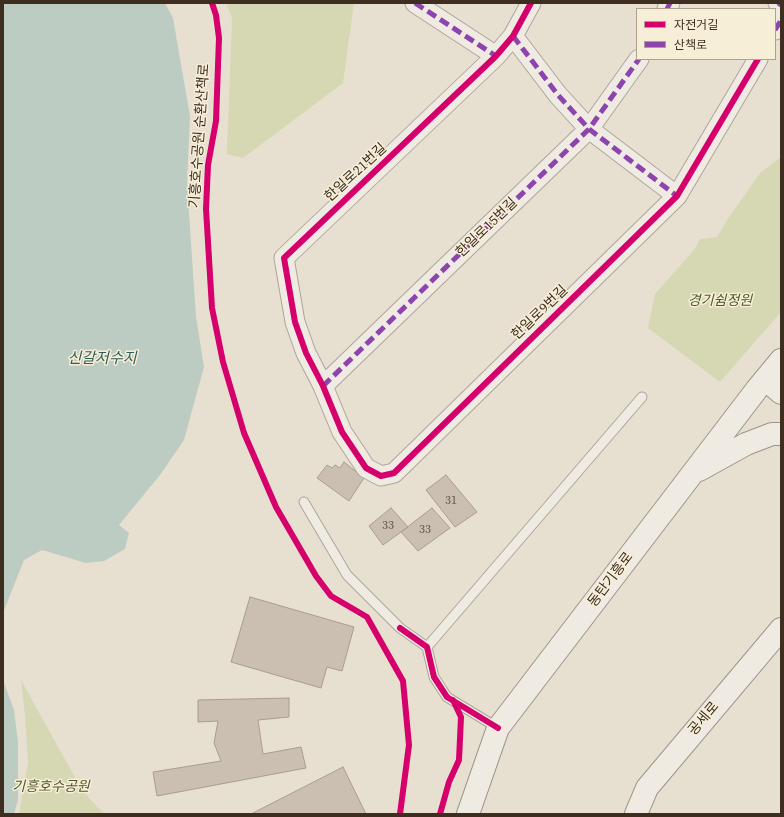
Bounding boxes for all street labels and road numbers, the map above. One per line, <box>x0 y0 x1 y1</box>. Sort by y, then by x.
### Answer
street label: 기흥호수공원 순환산책로 <box>187 63 213 209</box>
street label: 한일로21번길 <box>322 140 390 206</box>
street label: 한일로15번길 <box>453 195 521 261</box>
street label: 한일로9번길 <box>508 282 572 344</box>
street label: 동탄기흥로 <box>585 549 637 611</box>
street label: 공세로 <box>685 699 723 739</box>

